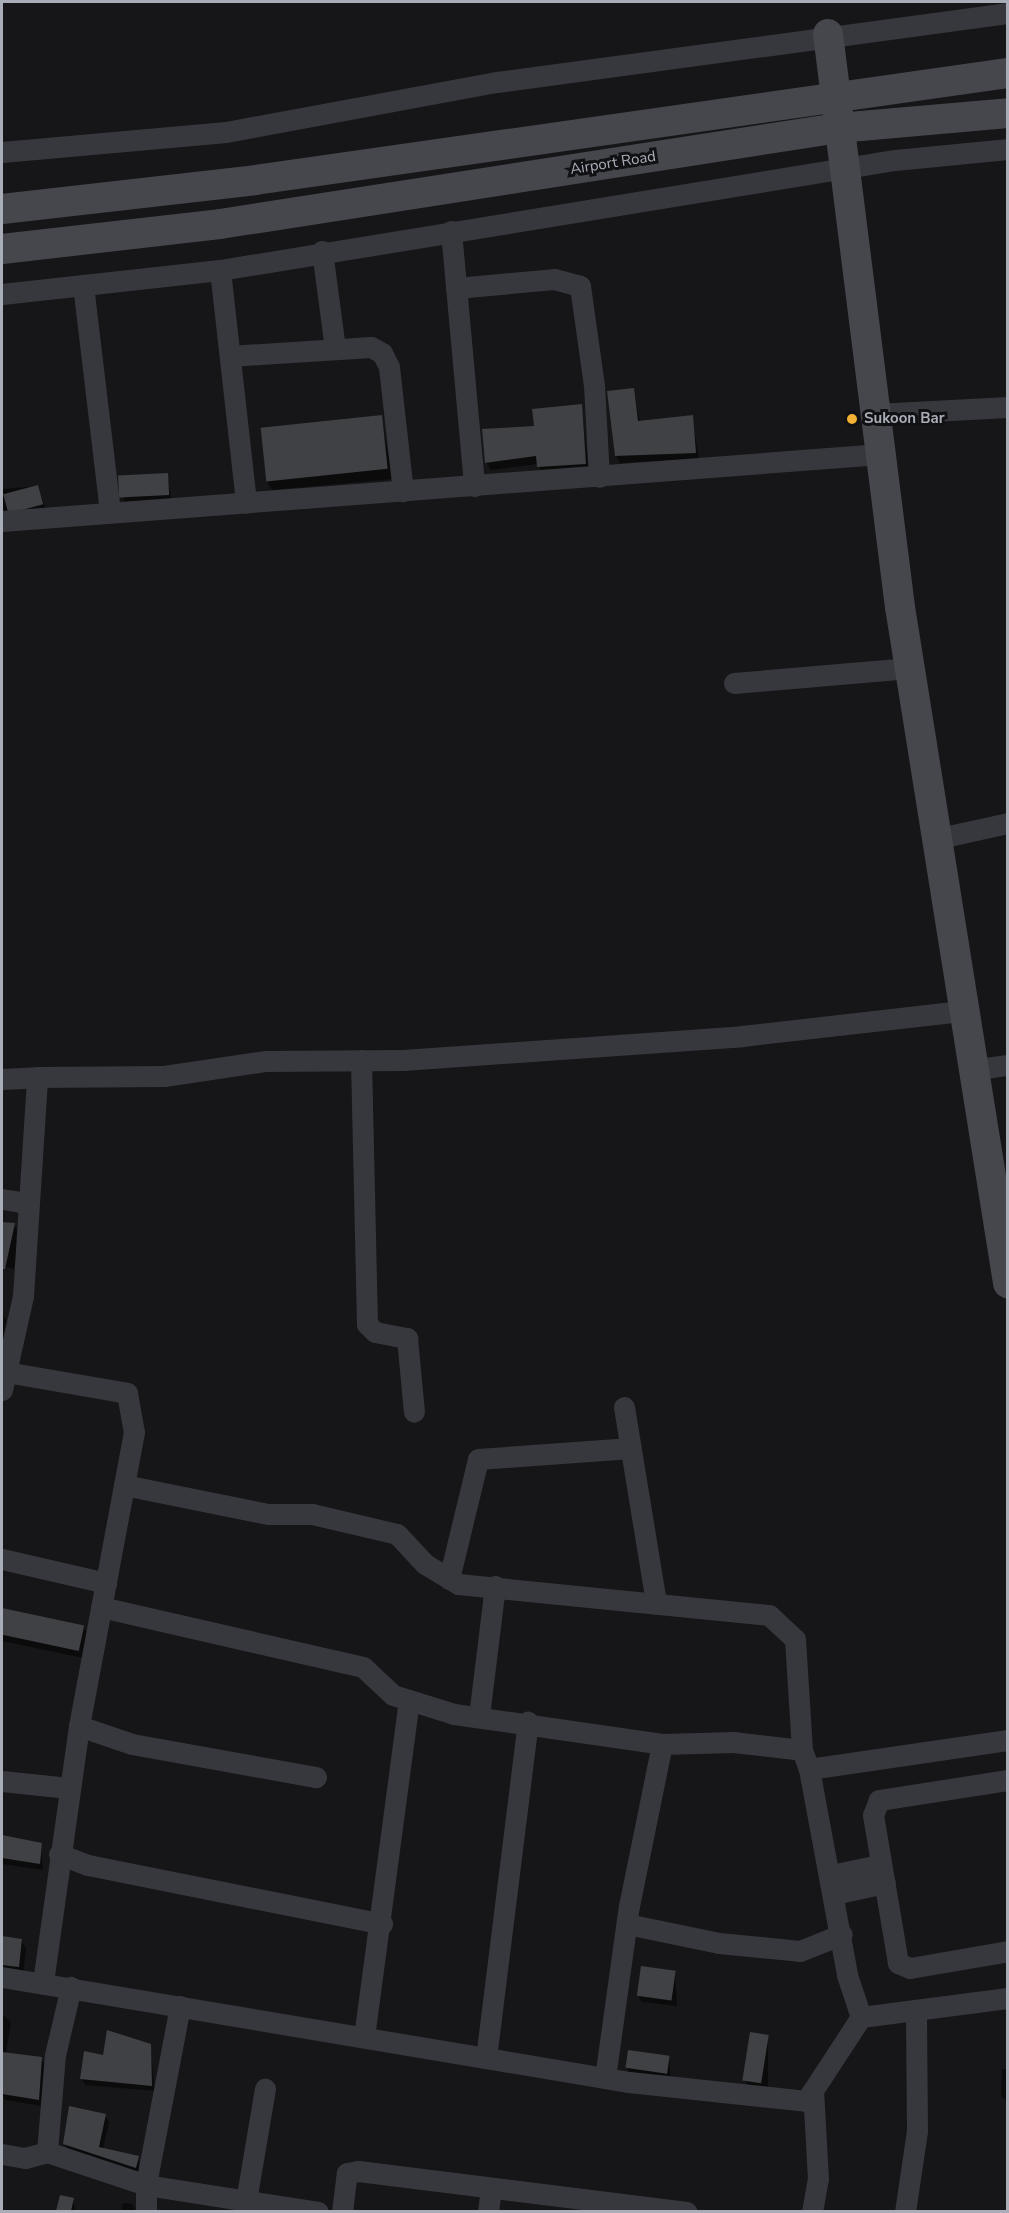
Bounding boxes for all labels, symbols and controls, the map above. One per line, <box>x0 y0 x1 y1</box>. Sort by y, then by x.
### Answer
street label: Airport Road <box>569 147 657 179</box>
place label: Sukoon Bar <box>864 410 945 428</box>
marker: Sukoon Bar <box>845 412 859 426</box>

